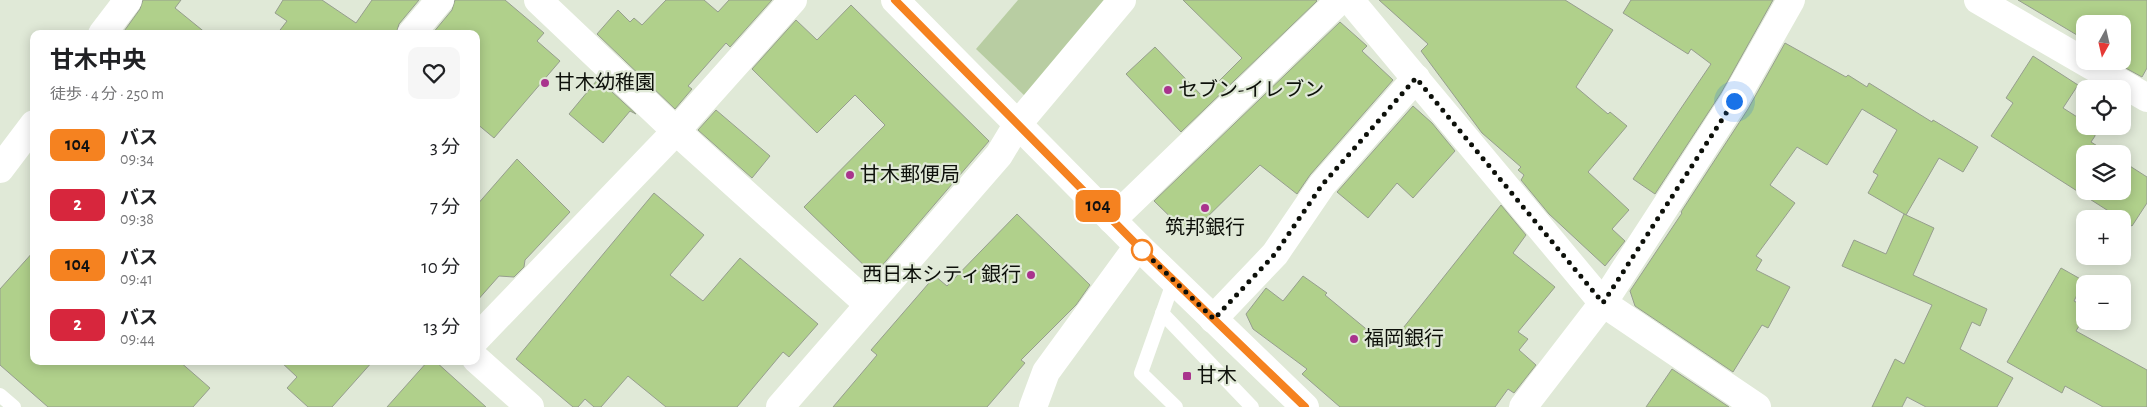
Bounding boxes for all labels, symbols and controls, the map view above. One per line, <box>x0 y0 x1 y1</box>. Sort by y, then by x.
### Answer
north arrow <box>2076 15 2131 70</box>
map controls <box>2076 15 2131 330</box>
button: heart <box>408 47 460 99</box>
text: 甘木中央 <box>50 49 146 73</box>
place label: 甘木幼稚園 <box>555 72 655 93</box>
marker: 甘木幼稚園 <box>539 77 551 89</box>
place label: セブン-イレブン <box>1178 78 1324 100</box>
button: locate <box>2076 80 2131 135</box>
marker: セブン-イレブン <box>1162 84 1174 96</box>
text: 徒歩 · 4 分 · 250 m <box>50 86 164 102</box>
your location <box>1722 89 1747 114</box>
text: バス <box>120 129 158 148</box>
text: 104 <box>65 136 90 154</box>
text: 3 分 <box>430 138 460 157</box>
button: layers <box>2076 145 2131 200</box>
text: 09:34 <box>120 151 154 167</box>
place label: 甘木郵便局 <box>860 164 960 185</box>
marker: 甘木郵便局 <box>844 169 856 181</box>
text: バス <box>120 189 158 208</box>
line badge: 104 <box>1069 190 1127 222</box>
text: 2 <box>73 196 82 214</box>
text: 104 <box>1086 197 1110 215</box>
text: 7 分 <box>430 198 460 217</box>
marker: 筑邦銀行 <box>1199 202 1211 214</box>
button: + <box>2076 210 2131 265</box>
text: 09:38 <box>120 211 154 227</box>
place label: 筑邦銀行 <box>1165 216 1245 238</box>
unlabelled marker <box>1131 239 1153 261</box>
text: バス <box>120 249 158 268</box>
text: 104 <box>65 256 90 274</box>
text: 10 分 <box>421 258 460 277</box>
place label: 西日本シティ銀行 <box>862 264 1021 285</box>
marker: 西日本シティ銀行 <box>1025 269 1037 281</box>
text: 09:41 <box>120 271 153 287</box>
button: − <box>2076 275 2131 330</box>
text: バス <box>120 309 158 328</box>
text: 2 <box>73 316 82 334</box>
text: 13 分 <box>424 318 460 337</box>
place label: 福岡銀行 <box>1364 328 1444 349</box>
text: 09:44 <box>120 331 155 347</box>
marker: 福岡銀行 <box>1348 333 1360 345</box>
place label: 甘木 <box>1197 365 1237 386</box>
marker: 甘木 <box>1181 370 1193 382</box>

